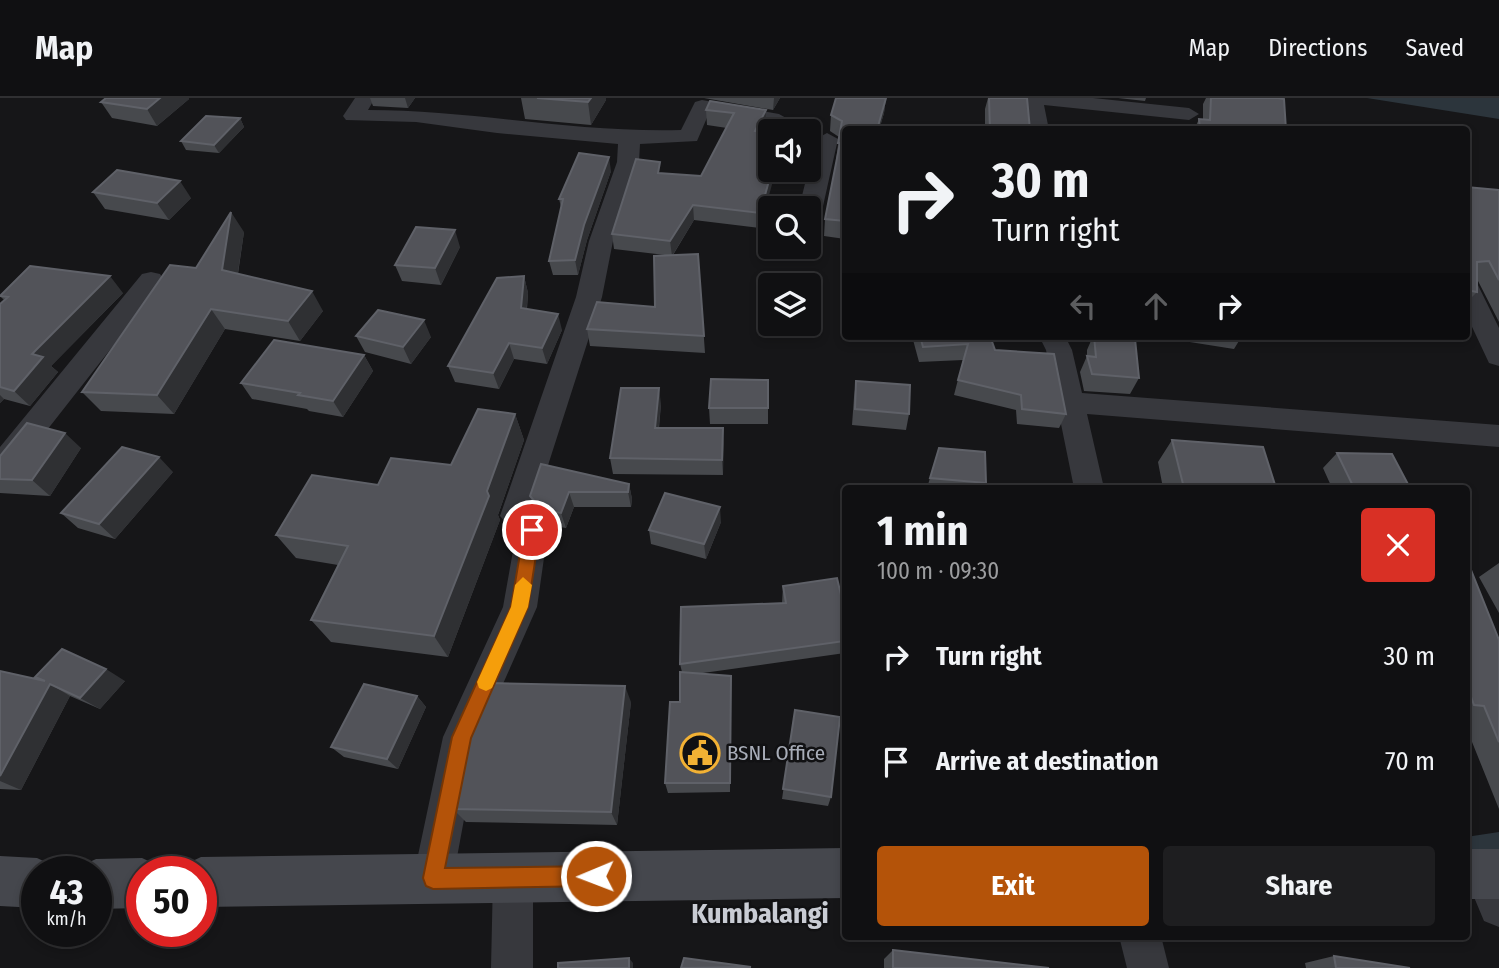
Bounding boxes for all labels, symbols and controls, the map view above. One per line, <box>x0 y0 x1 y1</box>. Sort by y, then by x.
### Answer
text: Map <box>35 28 93 68</box>
text: Map <box>1189 34 1230 62</box>
text: Directions <box>1268 34 1367 62</box>
text: Saved <box>1405 34 1464 62</box>
map controls <box>758 119 821 336</box>
button: sound <box>758 119 821 182</box>
text: 30 m <box>992 151 1090 210</box>
icon: right <box>877 154 968 245</box>
button: search <box>758 196 821 259</box>
text: Turn right <box>992 211 1119 249</box>
button: layers <box>758 273 821 336</box>
icon: left <box>1064 287 1102 325</box>
icon: ahead <box>1137 287 1175 325</box>
icon: right <box>1210 287 1248 325</box>
pin <box>502 500 562 560</box>
text: 1 min <box>877 506 968 556</box>
button: close <box>1361 508 1435 582</box>
icon: arrive <box>513 511 551 549</box>
text: 100 m · 09:30 <box>877 557 999 585</box>
icon: right <box>877 638 915 676</box>
text: Turn right <box>936 641 1042 672</box>
text: 30 m <box>1384 641 1435 672</box>
public building icon: BSNL Office <box>679 732 721 774</box>
place label: BSNL Office <box>727 740 825 766</box>
icon: arrive <box>877 743 915 781</box>
text: Arrive at destination <box>936 746 1159 777</box>
text: 70 m <box>1385 746 1435 777</box>
position arrow <box>559 839 633 913</box>
button: Exit <box>877 846 1149 926</box>
button: Share <box>1163 846 1435 926</box>
speed limit sign: 50 <box>126 856 217 947</box>
text: 43 <box>49 871 84 913</box>
district label: Kumbalangi <box>691 897 829 930</box>
text: km/h <box>46 908 87 930</box>

